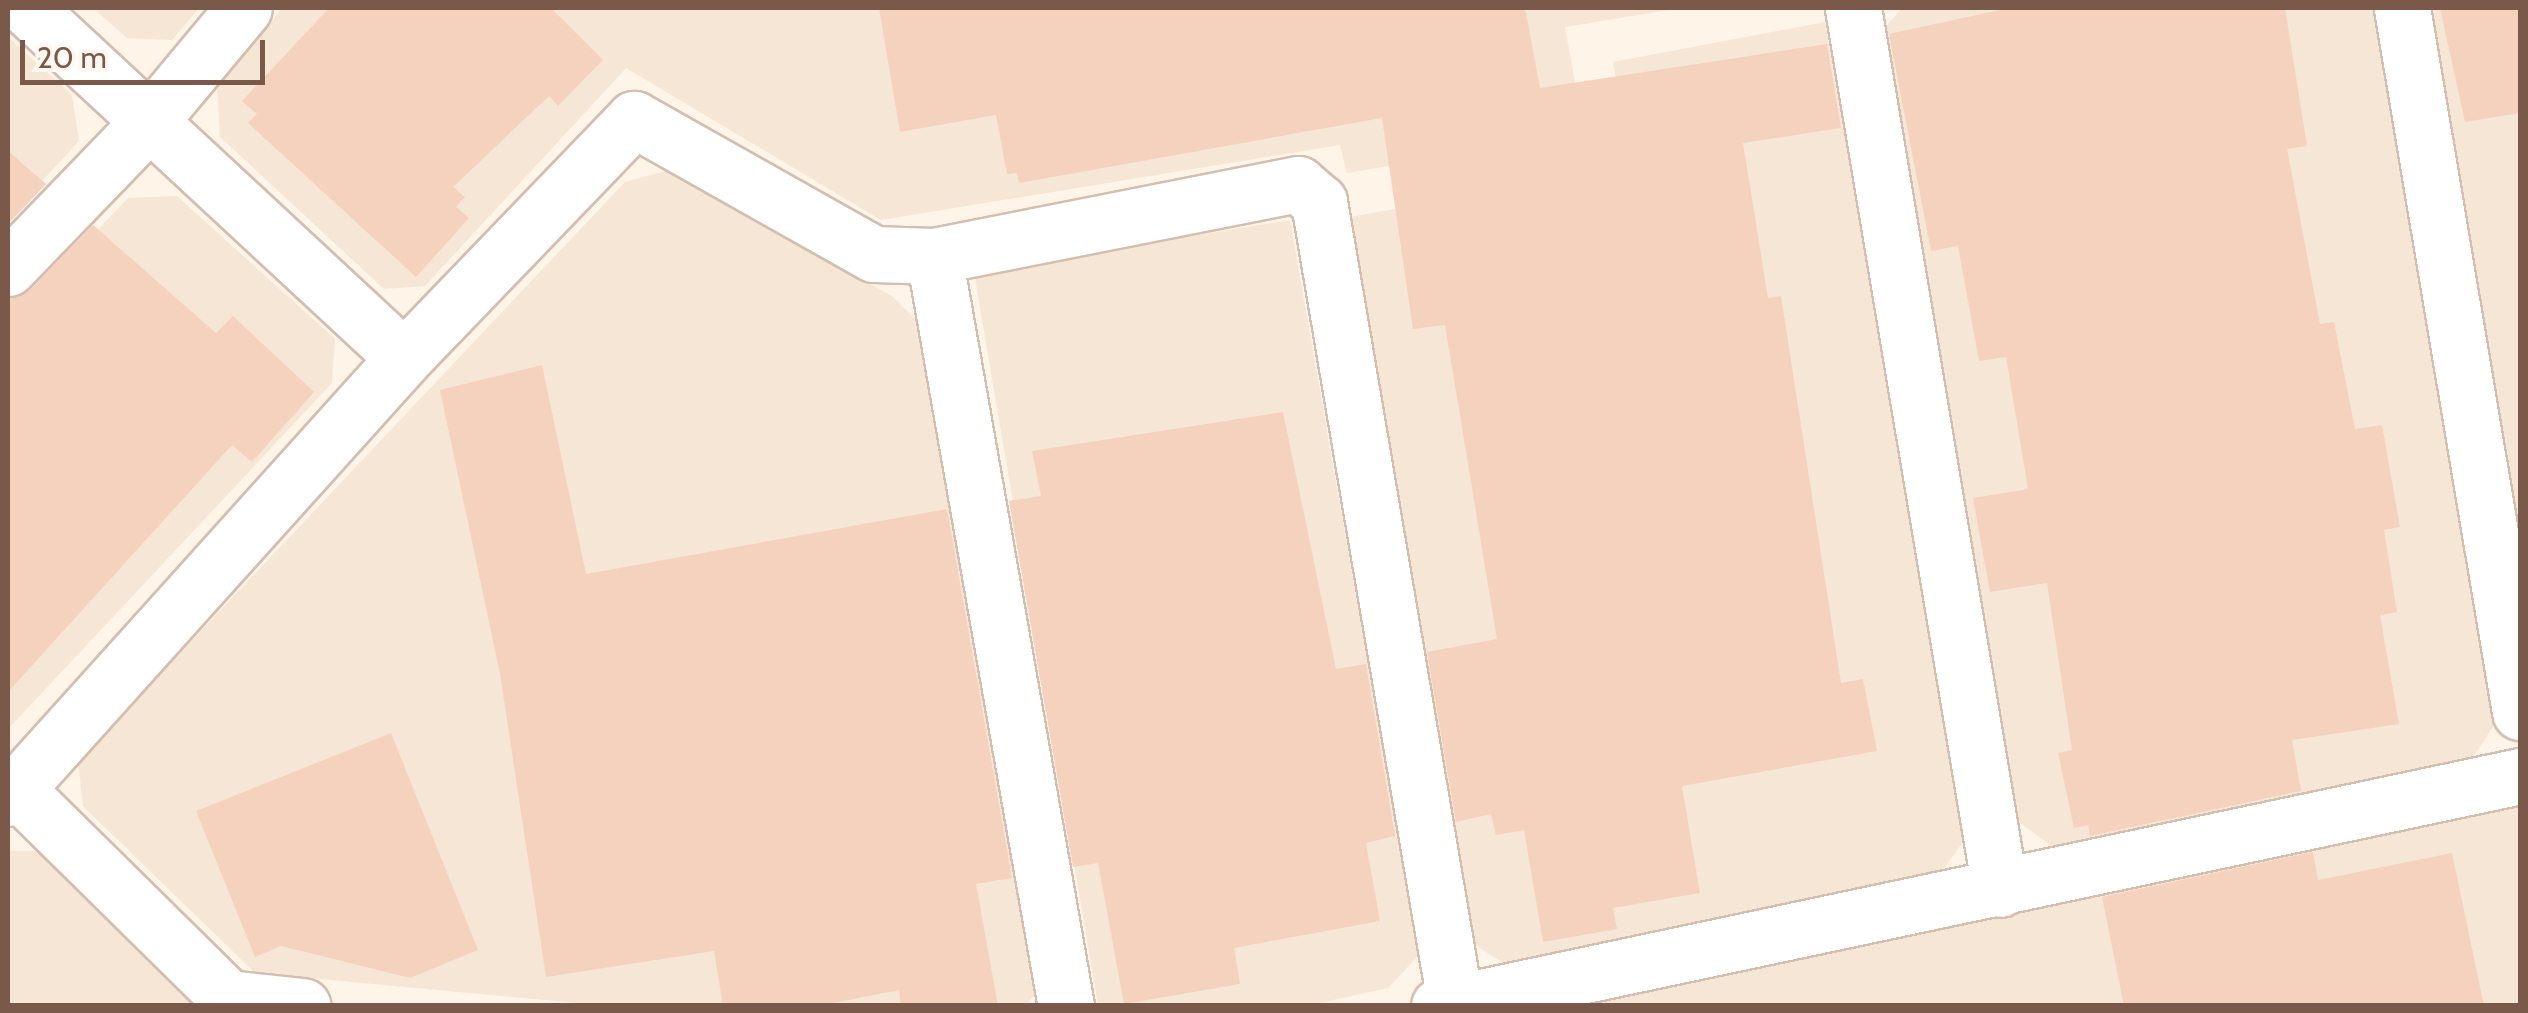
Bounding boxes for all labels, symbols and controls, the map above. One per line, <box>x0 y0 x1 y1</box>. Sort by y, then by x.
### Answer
scale bar <box>25 20 270 82</box>
text: 20 m <box>37 39 107 76</box>

